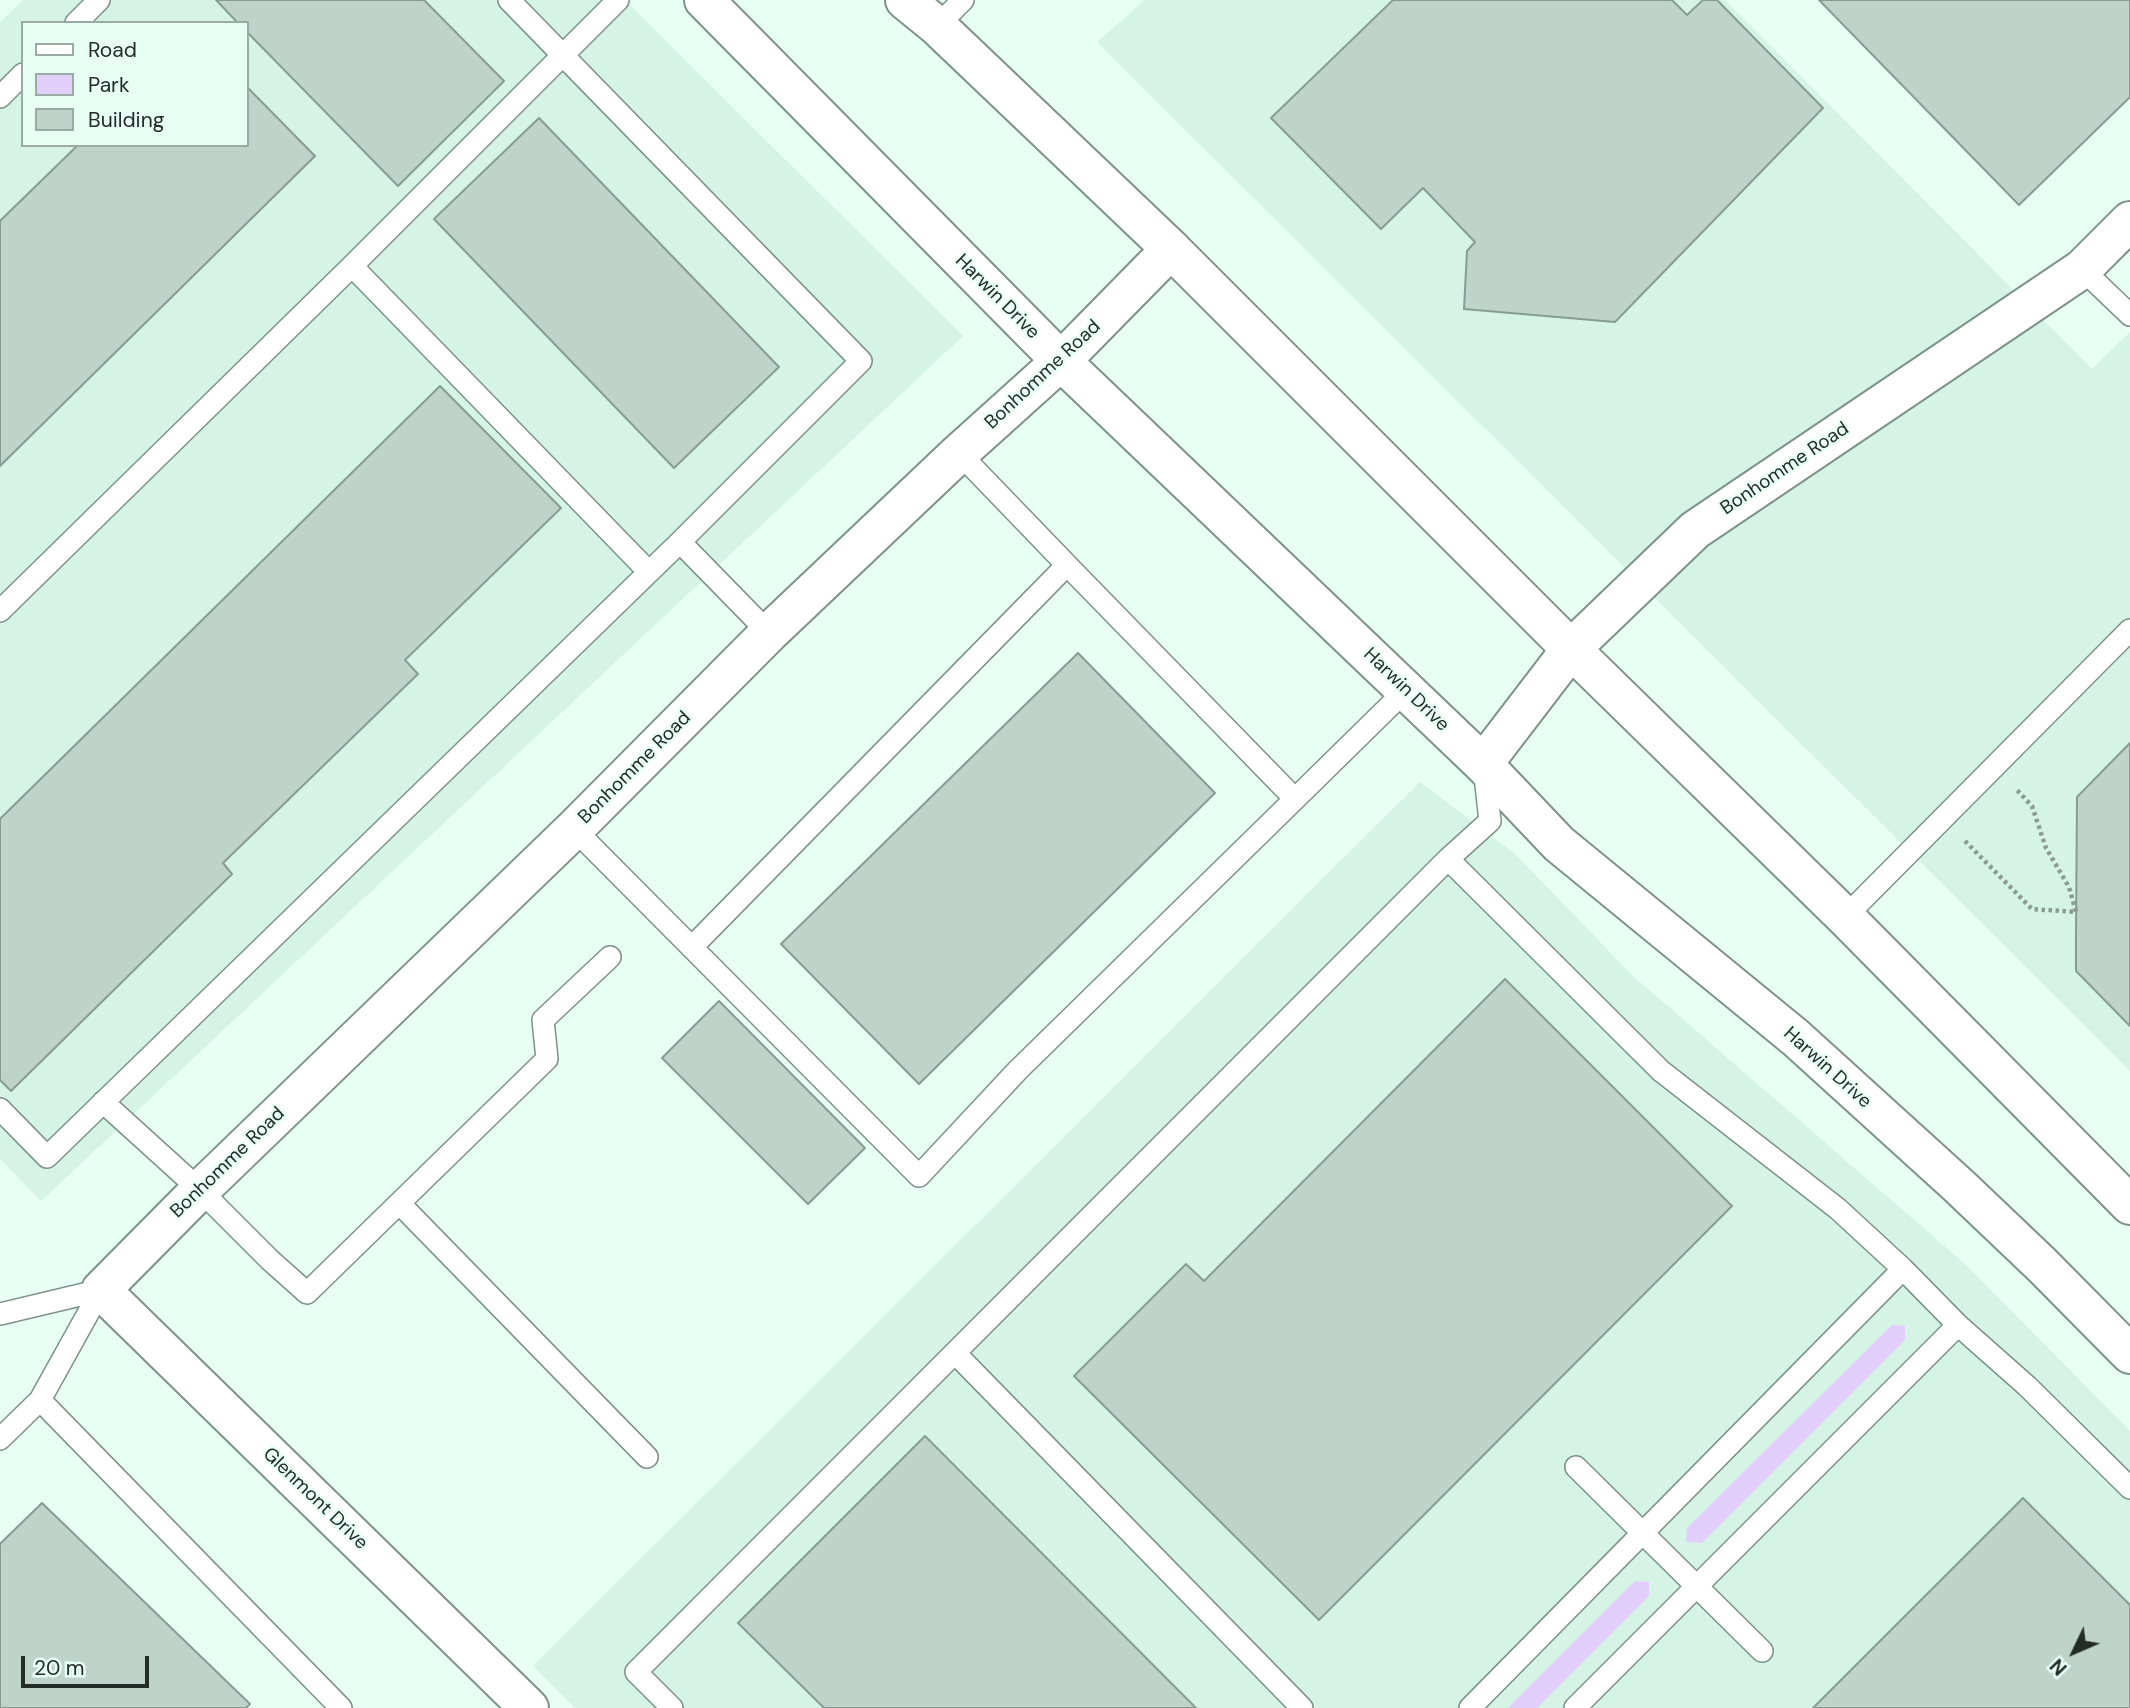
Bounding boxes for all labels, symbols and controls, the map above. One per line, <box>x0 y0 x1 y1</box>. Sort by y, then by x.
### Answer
legend <box>21 21 248 147</box>
text: Road <box>88 36 137 64</box>
text: Park <box>88 71 129 99</box>
text: Building <box>88 106 164 134</box>
street label: Harwin Drive <box>950 250 1044 344</box>
street label: Bonhomme Road <box>980 316 1106 434</box>
street label: Bonhomme Road <box>1717 418 1853 520</box>
street label: Harwin Drive <box>1358 643 1454 737</box>
street label: Bonhomme Road <box>574 707 696 829</box>
street label: Harwin Drive <box>1778 1023 1876 1113</box>
street label: Bonhomme Road <box>166 1103 290 1223</box>
street label: Glenmont Drive <box>258 1443 372 1555</box>
north arrow <box>2039 1617 2109 1687</box>
scale bar <box>24 1642 152 1686</box>
text: N <box>2045 1653 2072 1681</box>
text: 20 m <box>34 1654 85 1682</box>

